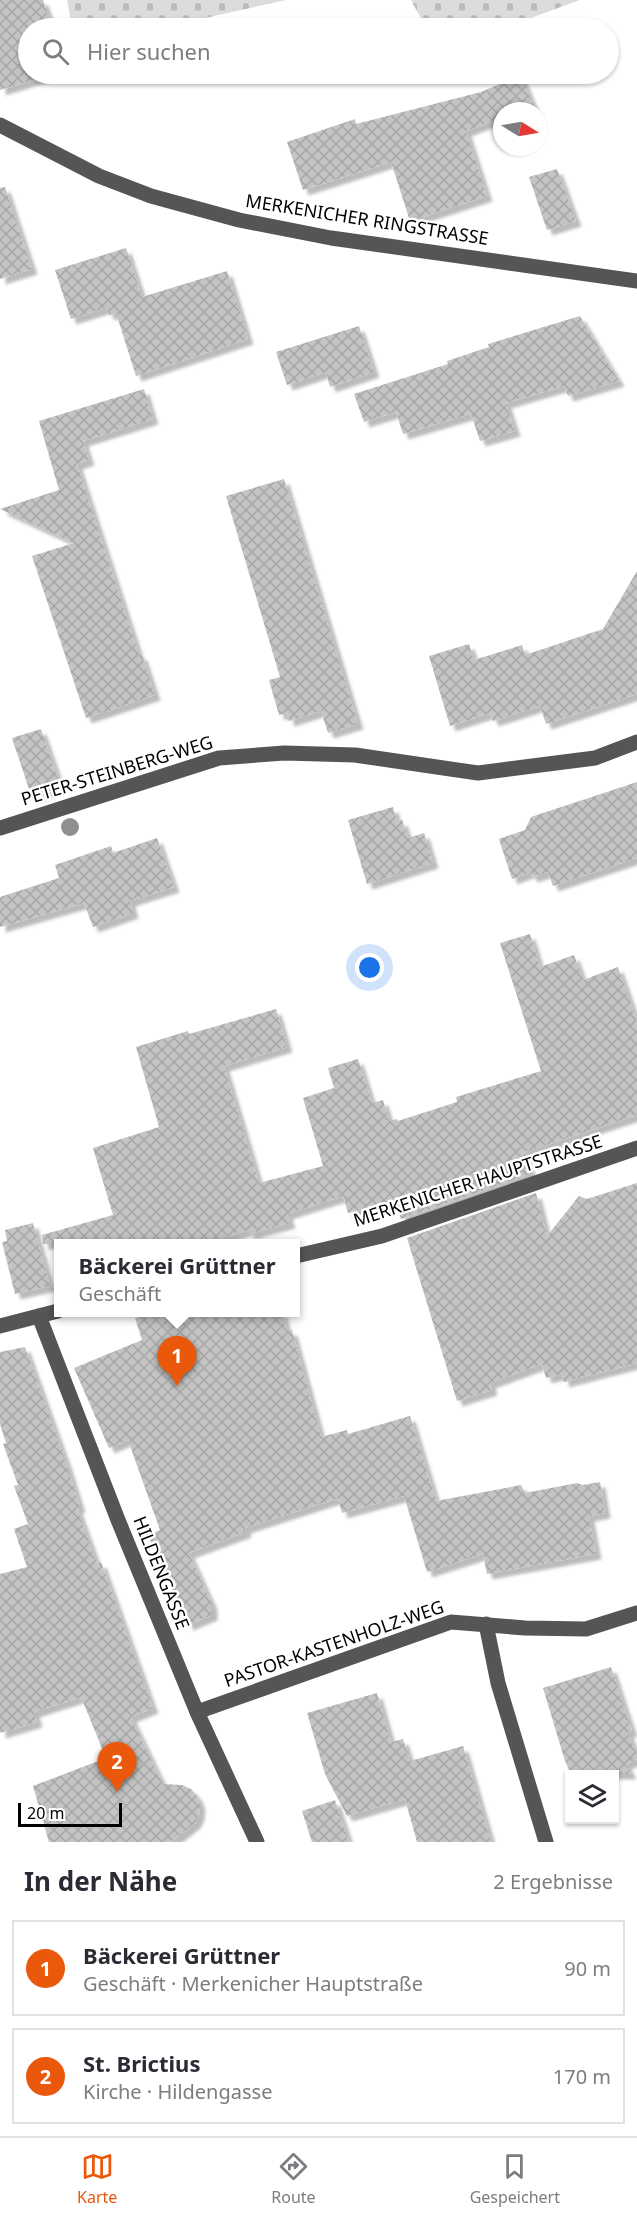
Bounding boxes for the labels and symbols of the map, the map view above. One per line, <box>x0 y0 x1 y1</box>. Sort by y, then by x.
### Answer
north arrow <box>493 102 547 156</box>
street label: MERKENICHER RINGSTRASSE <box>244 188 490 250</box>
street label: PETER-STEINBERG-WEG <box>18 729 215 811</box>
your location <box>355 953 384 982</box>
street label: MERKENICHER HAUPTSTRASSE <box>350 1128 605 1232</box>
pin: 1 <box>158 1336 196 1386</box>
street label: HILDENGASSE <box>128 1512 196 1633</box>
street label: PASTOR-KASTENHOLZ-WEG <box>221 1594 447 1692</box>
pin: 2 <box>98 1742 136 1792</box>
scale bar <box>18 1800 122 1828</box>

